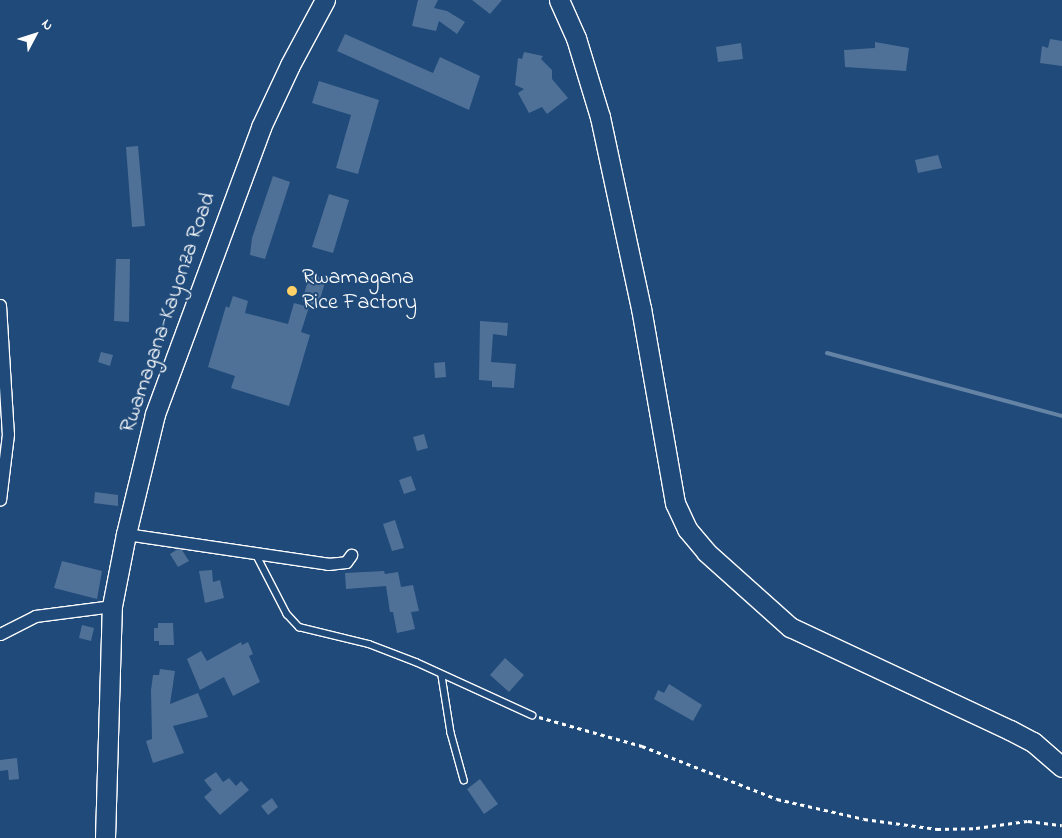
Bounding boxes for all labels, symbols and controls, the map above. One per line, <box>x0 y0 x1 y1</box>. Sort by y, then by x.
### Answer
north arrow <box>10 10 60 60</box>
text: N <box>36 15 58 35</box>
street label: Rwamagana-Kayonza Road <box>115 189 223 437</box>
place label: Rwamagana Rice Factory <box>302 265 417 316</box>
marker: Rwamagana Rice Factory <box>286 285 298 297</box>

